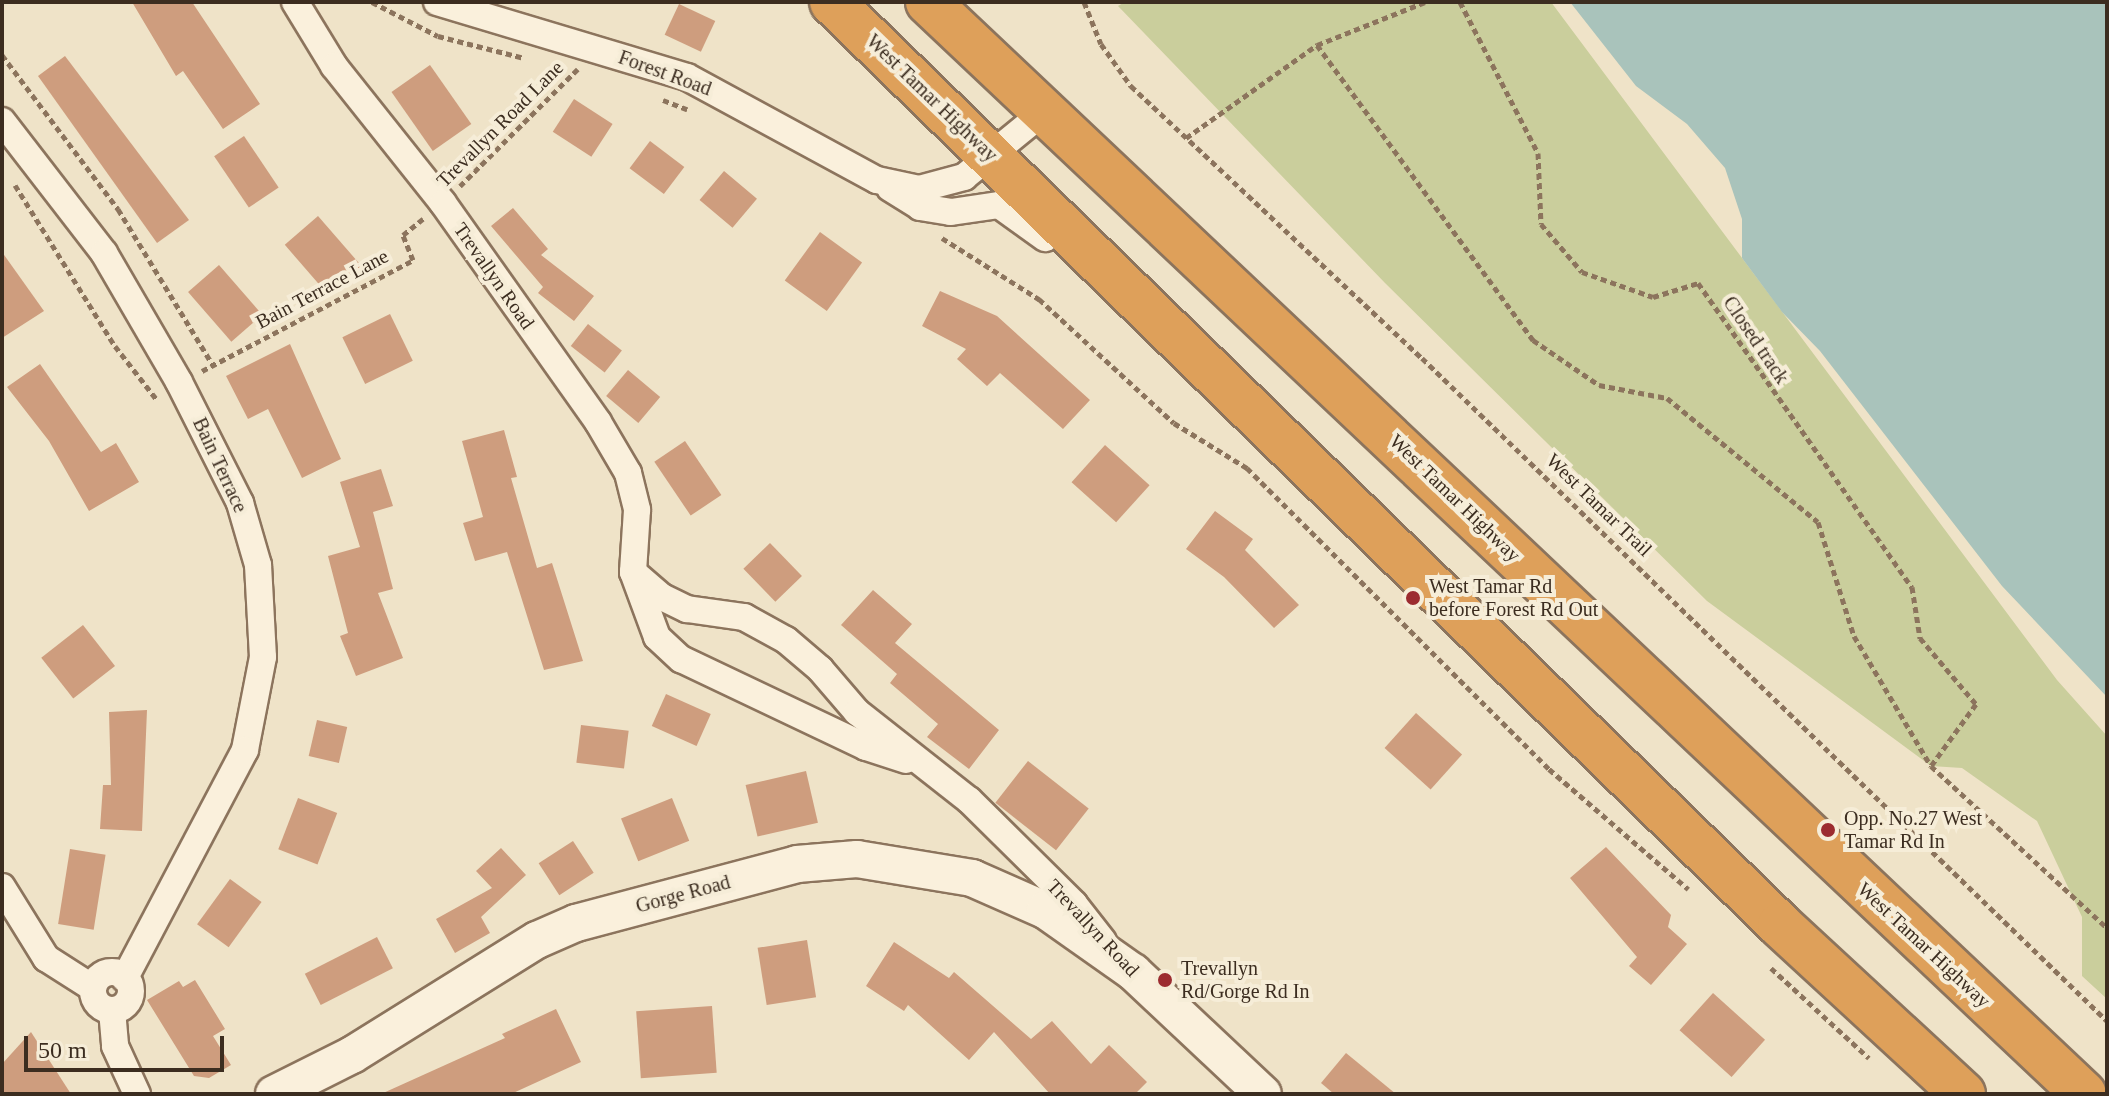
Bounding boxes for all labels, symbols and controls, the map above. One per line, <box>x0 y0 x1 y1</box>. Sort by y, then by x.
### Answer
street label: West Tamar Highway <box>861 29 1003 167</box>
street label: Forest Road <box>615 45 715 101</box>
street label: Trevallyn Road Lane <box>432 56 568 192</box>
street label: Trevallyn Road <box>449 218 539 334</box>
street label: Bain Terrace Lane <box>251 244 393 334</box>
street label: Closed track <box>1718 292 1794 388</box>
street label: Bain Terrace <box>187 414 253 516</box>
street label: West Tamar Highway <box>1384 429 1526 567</box>
street label: West Tamar Trail <box>1541 448 1657 562</box>
place label: West Tamar Rd before Forest Rd Out <box>1429 574 1598 621</box>
marker: West Tamar Rd before Forest Rd Out <box>1404 589 1422 607</box>
place label: Opp. No.27 West Tamar Rd In <box>1844 806 1982 853</box>
marker: Opp. No.27 West Tamar Rd In <box>1819 821 1837 839</box>
street label: Gorge Road <box>633 870 733 918</box>
street label: Trevallyn Road <box>1042 874 1144 982</box>
street label: West Tamar Highway <box>1852 877 1996 1013</box>
place label: Trevallyn Rd/Gorge Rd In <box>1181 956 1310 1003</box>
marker: Trevallyn Rd/Gorge Rd In <box>1156 971 1174 989</box>
scale bar <box>28 1020 228 1070</box>
text: 50 m <box>38 1037 87 1063</box>

